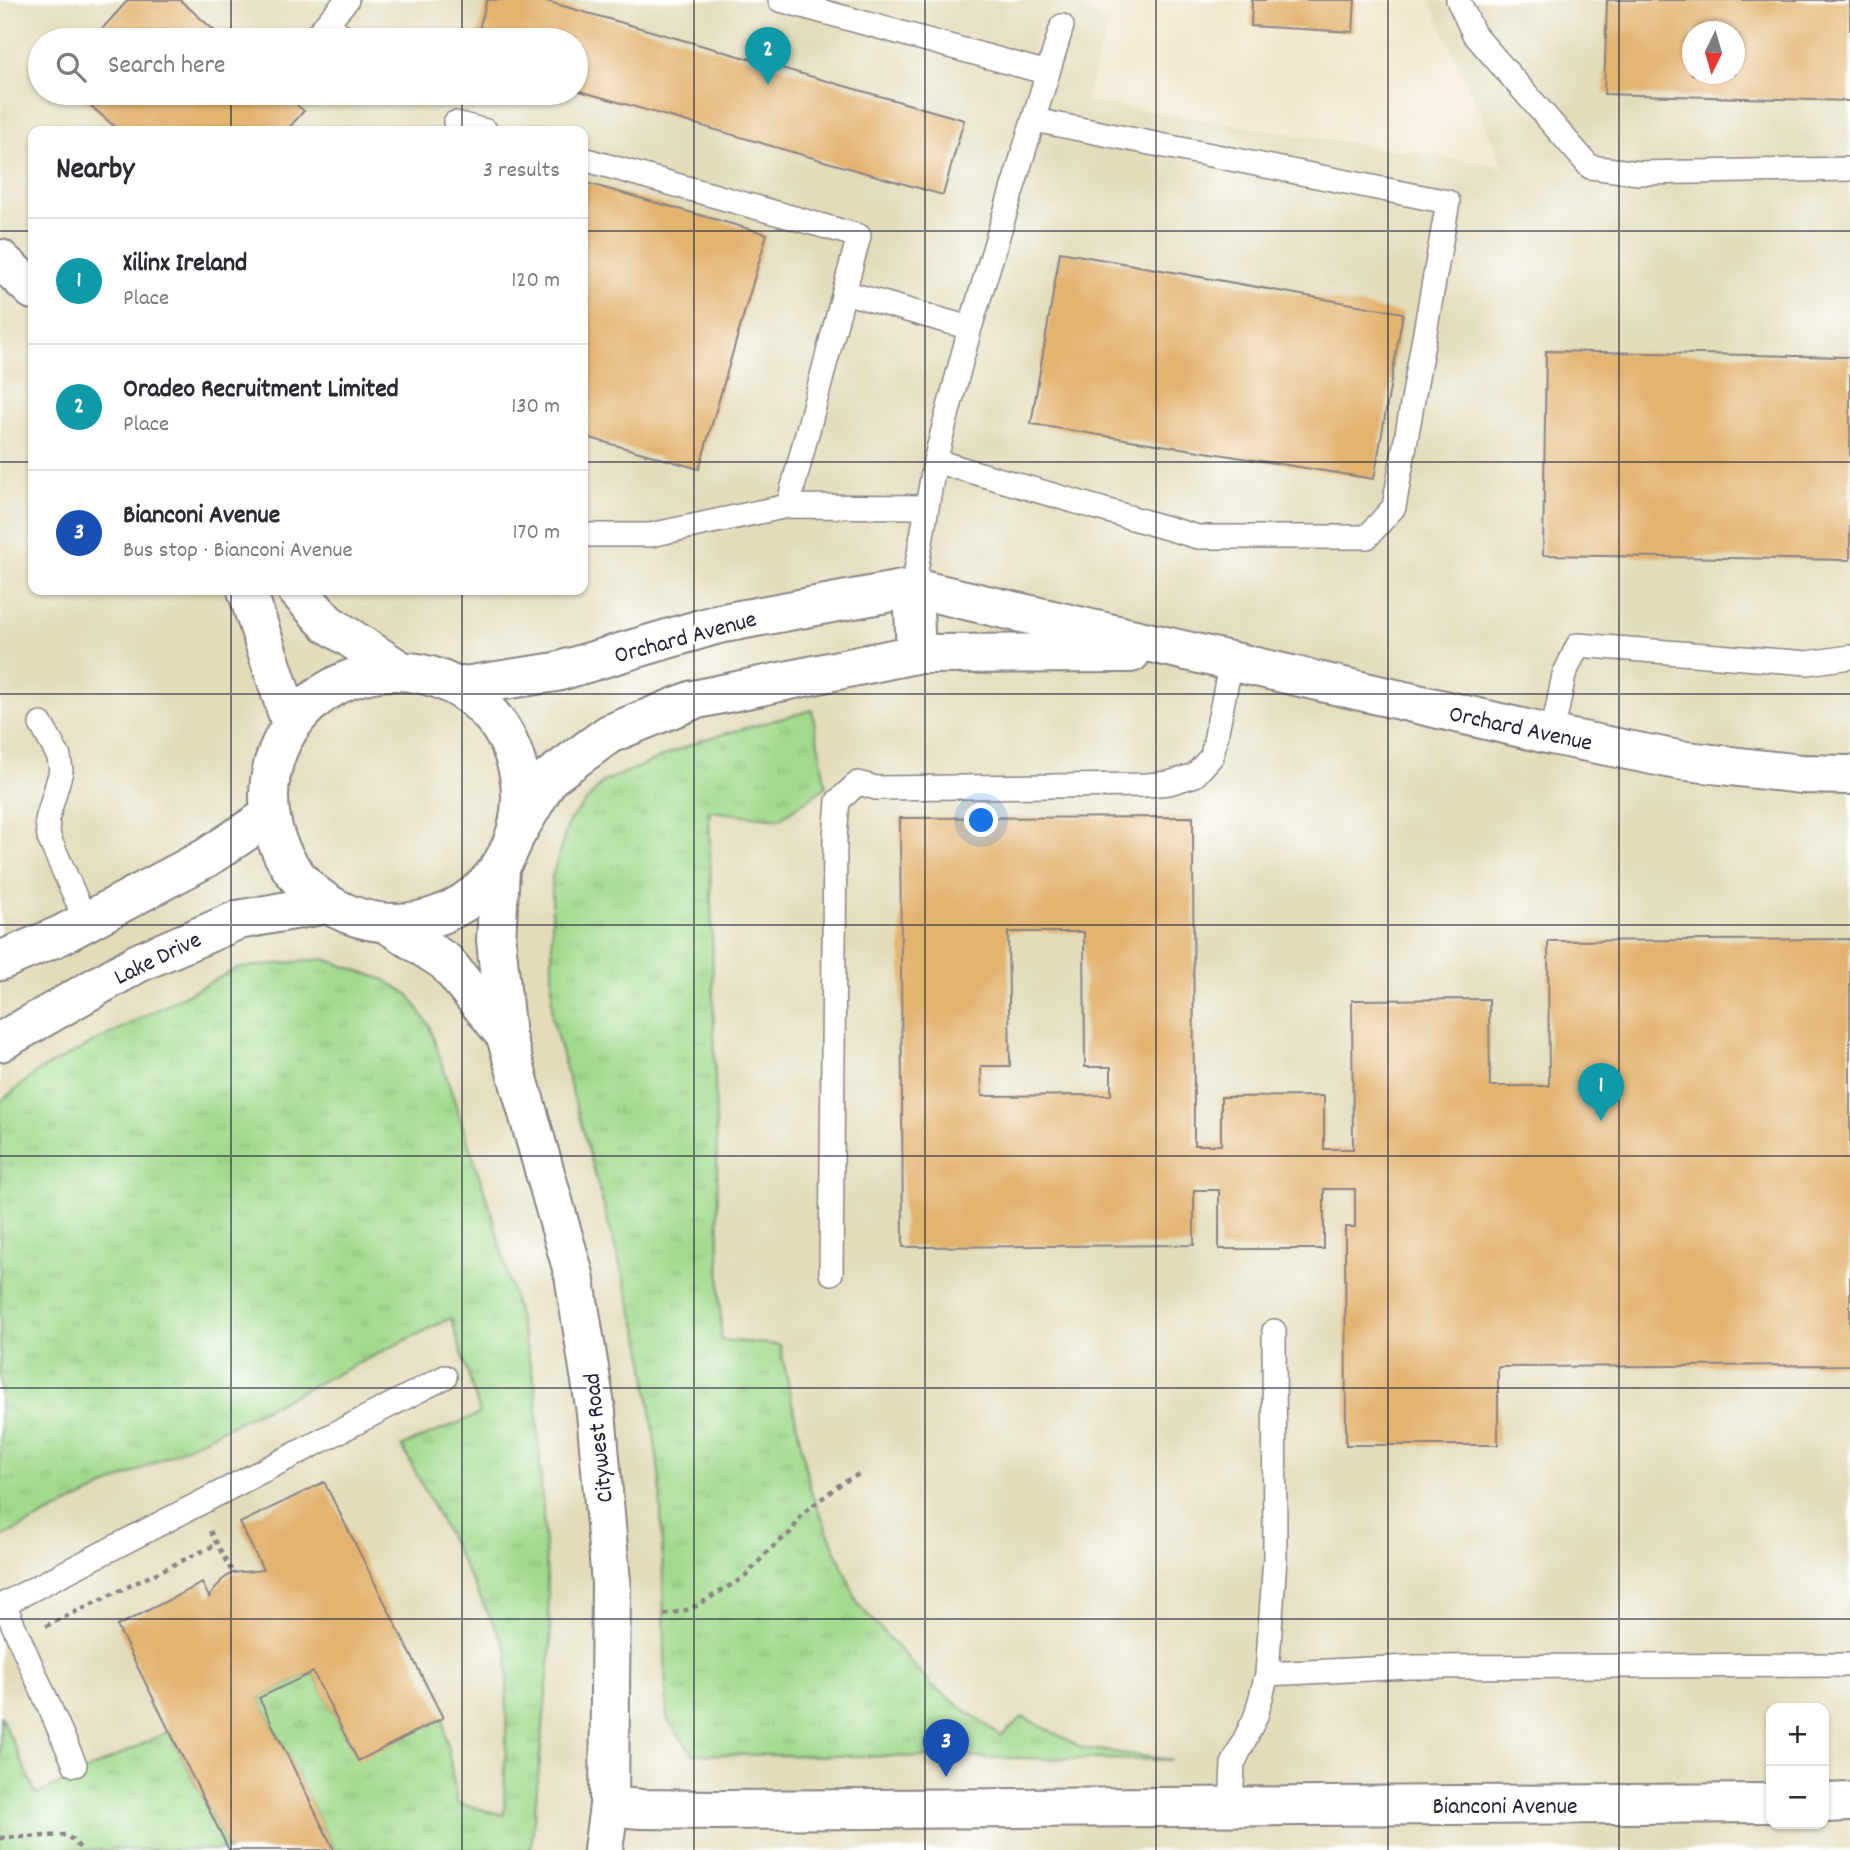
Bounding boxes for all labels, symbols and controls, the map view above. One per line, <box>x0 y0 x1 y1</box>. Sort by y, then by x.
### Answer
north arrow <box>1682 21 1745 84</box>
pin: 2 <box>745 27 791 85</box>
search box <box>28 28 588 105</box>
icon: search <box>52 48 90 86</box>
text: Search here <box>108 48 226 85</box>
text: Nearby <box>56 150 134 193</box>
text: 3 results <box>483 155 560 188</box>
text: Xilinx Ireland <box>123 246 247 283</box>
text: 1 <box>76 265 82 298</box>
text: 120 m <box>511 265 560 298</box>
text: Place <box>123 283 169 316</box>
text: Oradeo Recruitment Limited <box>123 372 399 409</box>
text: 2 <box>74 391 84 424</box>
text: 130 m <box>511 391 560 424</box>
text: Place <box>123 409 169 442</box>
text: Bianconi Avenue <box>123 498 280 535</box>
text: 3 <box>74 517 84 550</box>
text: 170 m <box>513 517 560 550</box>
text: Bus stop · Bianconi Avenue <box>123 535 353 568</box>
street label: Orchard Avenue <box>611 604 761 674</box>
street label: Orchard Avenue <box>1445 698 1595 762</box>
your location <box>964 803 998 837</box>
street label: Lake Drive <box>109 924 208 995</box>
pin: 1 <box>1578 1063 1624 1121</box>
street label: Citywest Road <box>576 1371 624 1504</box>
map controls <box>1766 1703 1829 1829</box>
button: + <box>1766 1703 1829 1766</box>
pin: 3 <box>923 1719 969 1777</box>
button: − <box>1766 1766 1829 1829</box>
street label: Bianconi Avenue <box>1432 1791 1578 1825</box>

